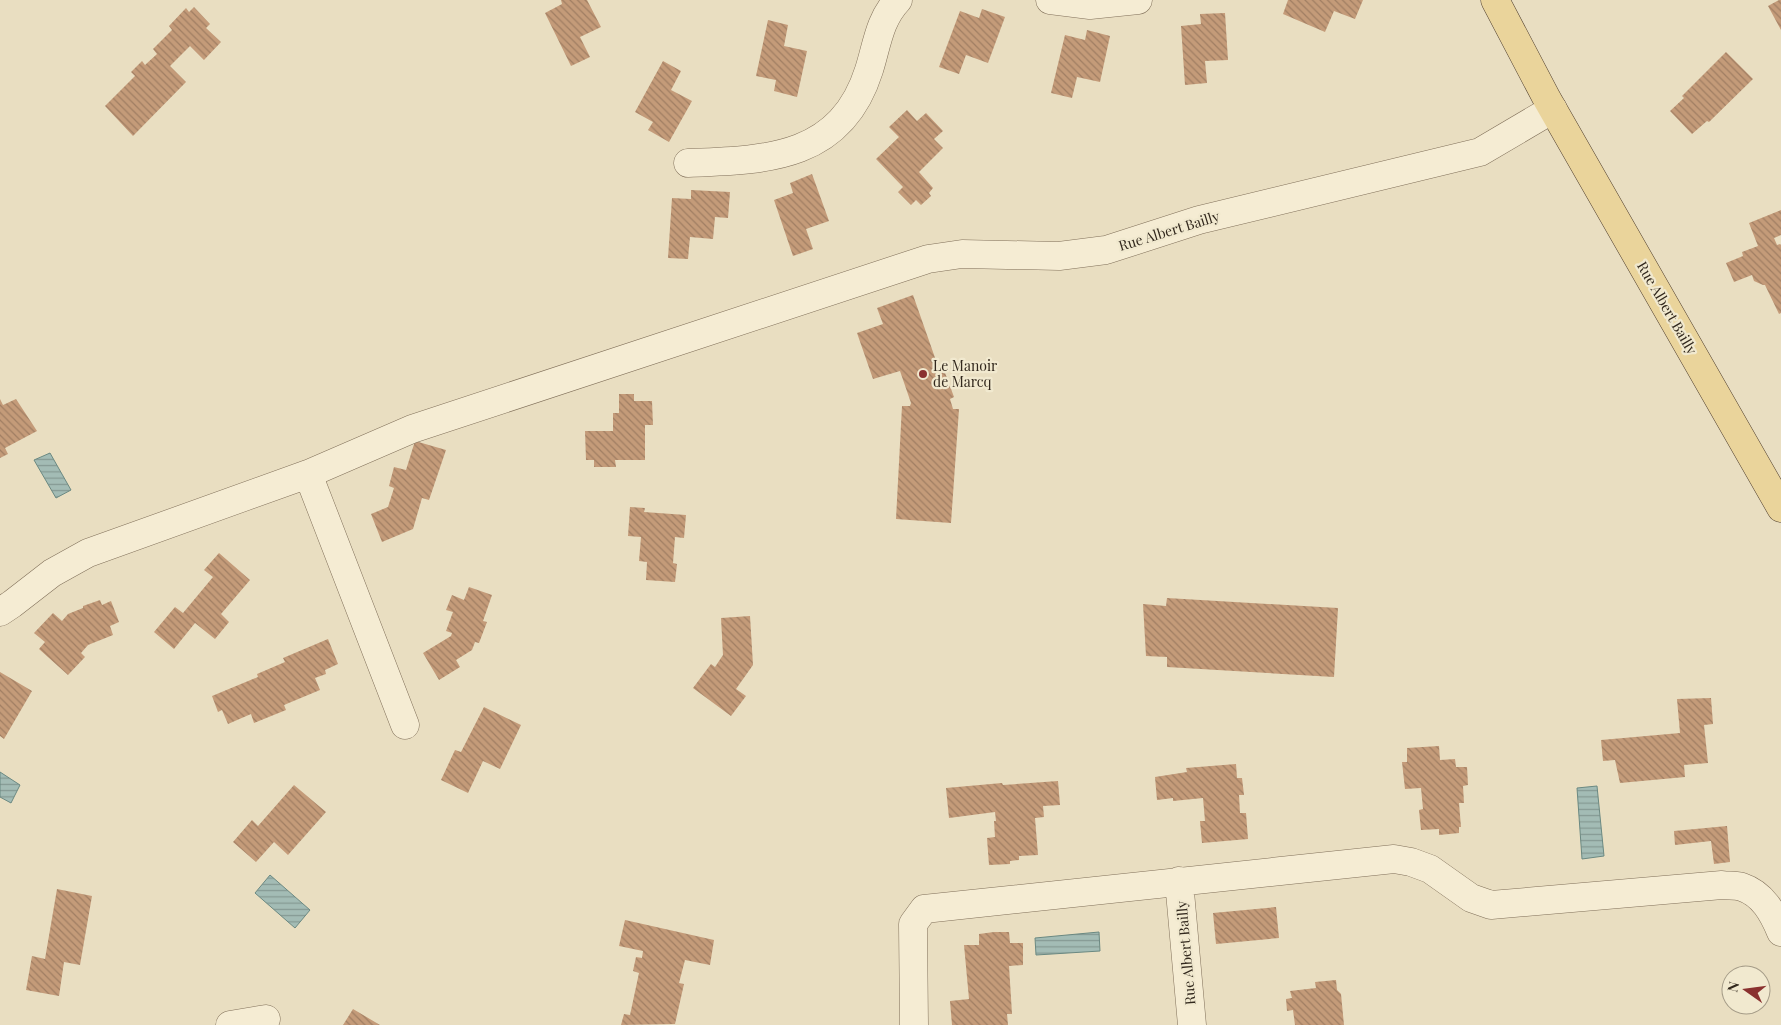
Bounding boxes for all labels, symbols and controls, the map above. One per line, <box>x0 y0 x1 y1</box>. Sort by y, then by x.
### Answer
street label: Rue Albert Bailly <box>1116 206 1222 255</box>
street label: Rue Albert Bailly <box>1633 258 1702 358</box>
place label: Le Manoir de Marcq <box>933 356 998 391</box>
marker: Le Manoir de Marcq <box>917 368 929 380</box>
street label: Rue Albert Bailly <box>1171 900 1200 1006</box>
north arrow <box>1721 965 1771 1015</box>
text: N <box>1722 980 1743 994</box>

